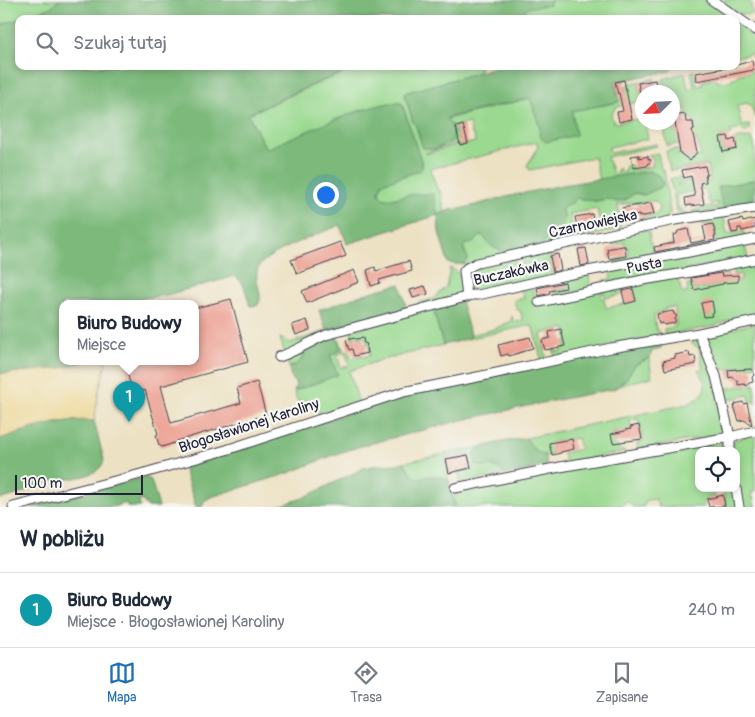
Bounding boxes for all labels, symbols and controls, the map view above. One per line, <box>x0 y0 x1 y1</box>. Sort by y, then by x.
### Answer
search box <box>15 15 740 70</box>
icon: search <box>33 29 61 57</box>
text: Szukaj tutaj <box>73 31 167 55</box>
north arrow <box>635 85 680 130</box>
your location <box>313 182 339 208</box>
street label: Czarnowiejska <box>547 205 639 243</box>
street label: Pusta <box>625 253 663 279</box>
street label: Buczakówka <box>472 256 550 290</box>
popup <box>59 300 199 365</box>
text: Biuro Budowy <box>77 311 181 335</box>
text: Miejsce <box>77 335 126 355</box>
pin: 1 <box>113 381 145 422</box>
street label: Błogosławionej Karoliny <box>176 394 322 458</box>
map controls <box>695 447 740 492</box>
button: locate <box>695 447 740 492</box>
scale bar <box>15 472 142 495</box>
text: 100 m <box>22 475 62 492</box>
text: W pobliżu <box>20 526 104 553</box>
text: Biuro Budowy <box>67 588 172 612</box>
text: 1 <box>33 600 39 620</box>
text: 240 m <box>688 600 735 620</box>
text: Miejsce · Błogosławionej Karoliny <box>67 612 284 632</box>
tab: Mapa <box>107 659 137 706</box>
tab: Trasa <box>350 659 382 706</box>
tab: Zapisane <box>596 659 648 706</box>

